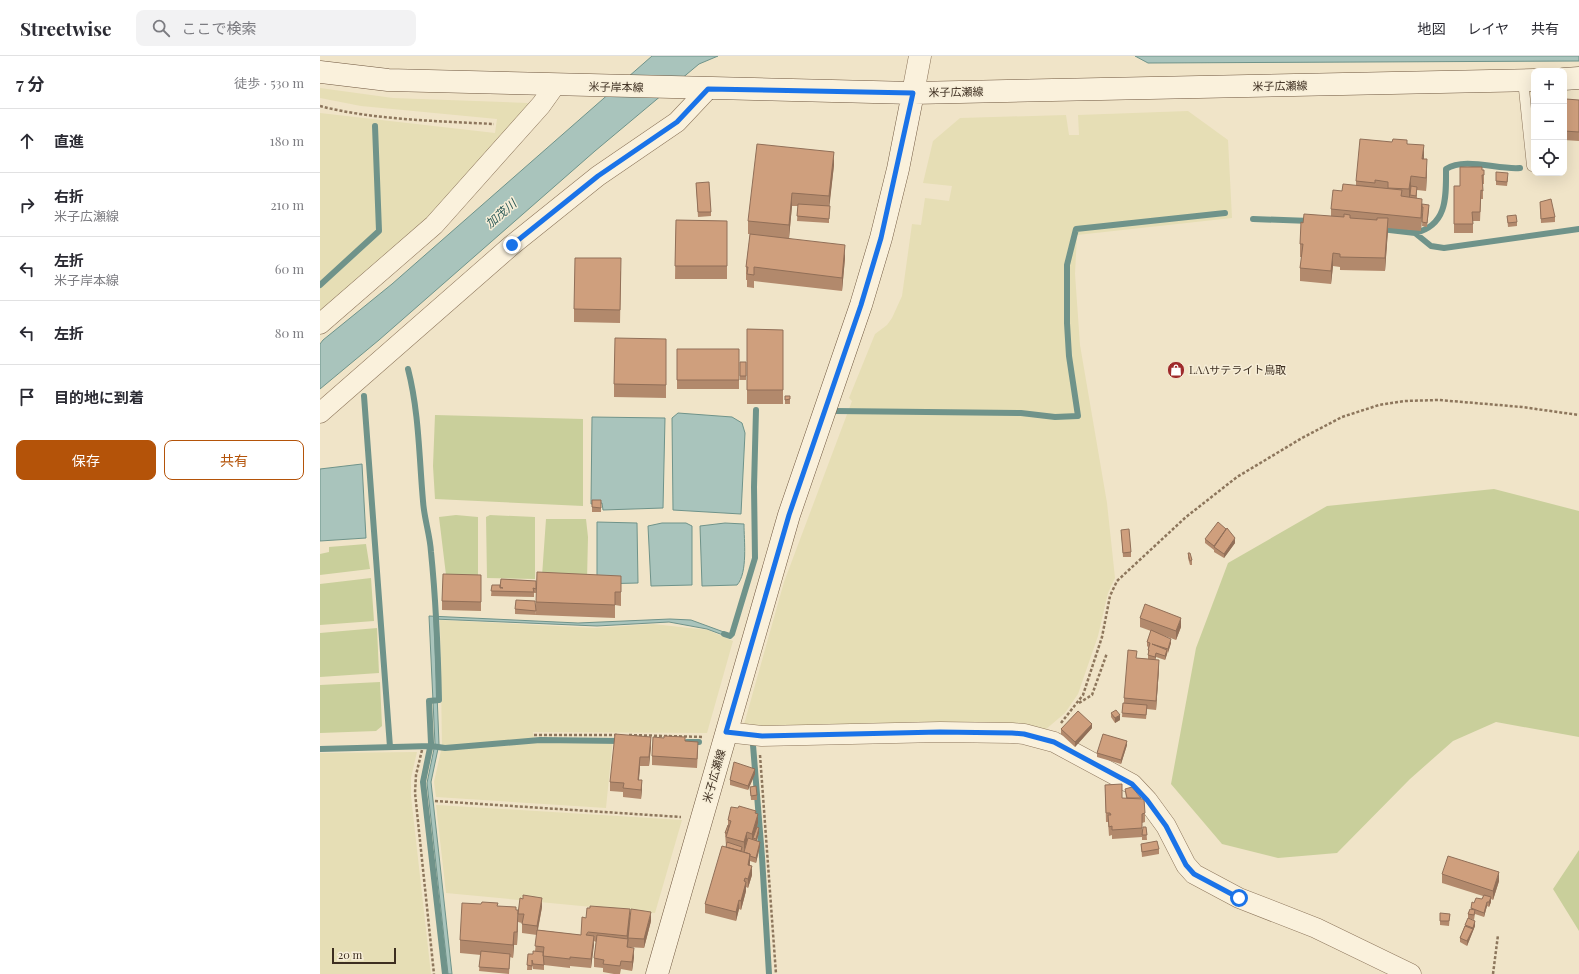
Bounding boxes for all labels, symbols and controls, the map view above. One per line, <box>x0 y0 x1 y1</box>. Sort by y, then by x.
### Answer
search box <box>136 10 416 46</box>
text: Streetwise <box>20 15 112 41</box>
icon: search <box>150 17 172 39</box>
text: ここで検索 <box>182 18 257 38</box>
text: 地図 <box>1417 19 1445 38</box>
text: レイヤ <box>1467 19 1509 38</box>
text: 共有 <box>1531 19 1559 38</box>
map controls <box>1531 68 1567 176</box>
button: + <box>1531 68 1567 104</box>
text: 7 分 <box>16 72 44 94</box>
text: 徒歩 · 530 m <box>234 74 304 91</box>
street label: 米子広瀬線 <box>1252 78 1308 93</box>
street label: 米子岸本線 <box>588 79 644 94</box>
street label: 米子広瀬線 <box>928 84 984 99</box>
button: − <box>1531 104 1567 140</box>
icon: ahead <box>16 130 38 152</box>
text: 直進 <box>54 131 84 151</box>
text: 180 m <box>270 132 304 149</box>
button: locate <box>1531 140 1567 176</box>
text: 右折 <box>54 186 84 206</box>
icon: right <box>16 194 38 216</box>
water label: 加茂川 <box>482 194 521 231</box>
text: 210 m <box>270 196 304 213</box>
text: 米子広瀬線 <box>54 207 119 224</box>
route end <box>503 236 521 254</box>
text: 左折 <box>54 250 84 270</box>
icon: left <box>16 258 38 280</box>
text: 60 m <box>275 260 304 277</box>
text: 米子岸本線 <box>54 271 119 288</box>
icon: left <box>16 322 38 344</box>
text: 左折 <box>54 323 84 343</box>
text: 80 m <box>275 324 304 341</box>
shop icon: LAAサテライト鳥取 <box>1166 360 1186 380</box>
place label: LAAサテライト鳥取 <box>1189 362 1286 377</box>
icon: arrive <box>16 386 38 408</box>
text: 目的地に到着 <box>54 387 144 407</box>
button: 保存 <box>16 440 156 480</box>
button: 共有 <box>164 440 304 480</box>
street label: 米子広瀬線 <box>699 747 728 804</box>
route start <box>1230 889 1248 907</box>
scale bar <box>332 946 396 965</box>
text: 20 m <box>338 947 362 962</box>

